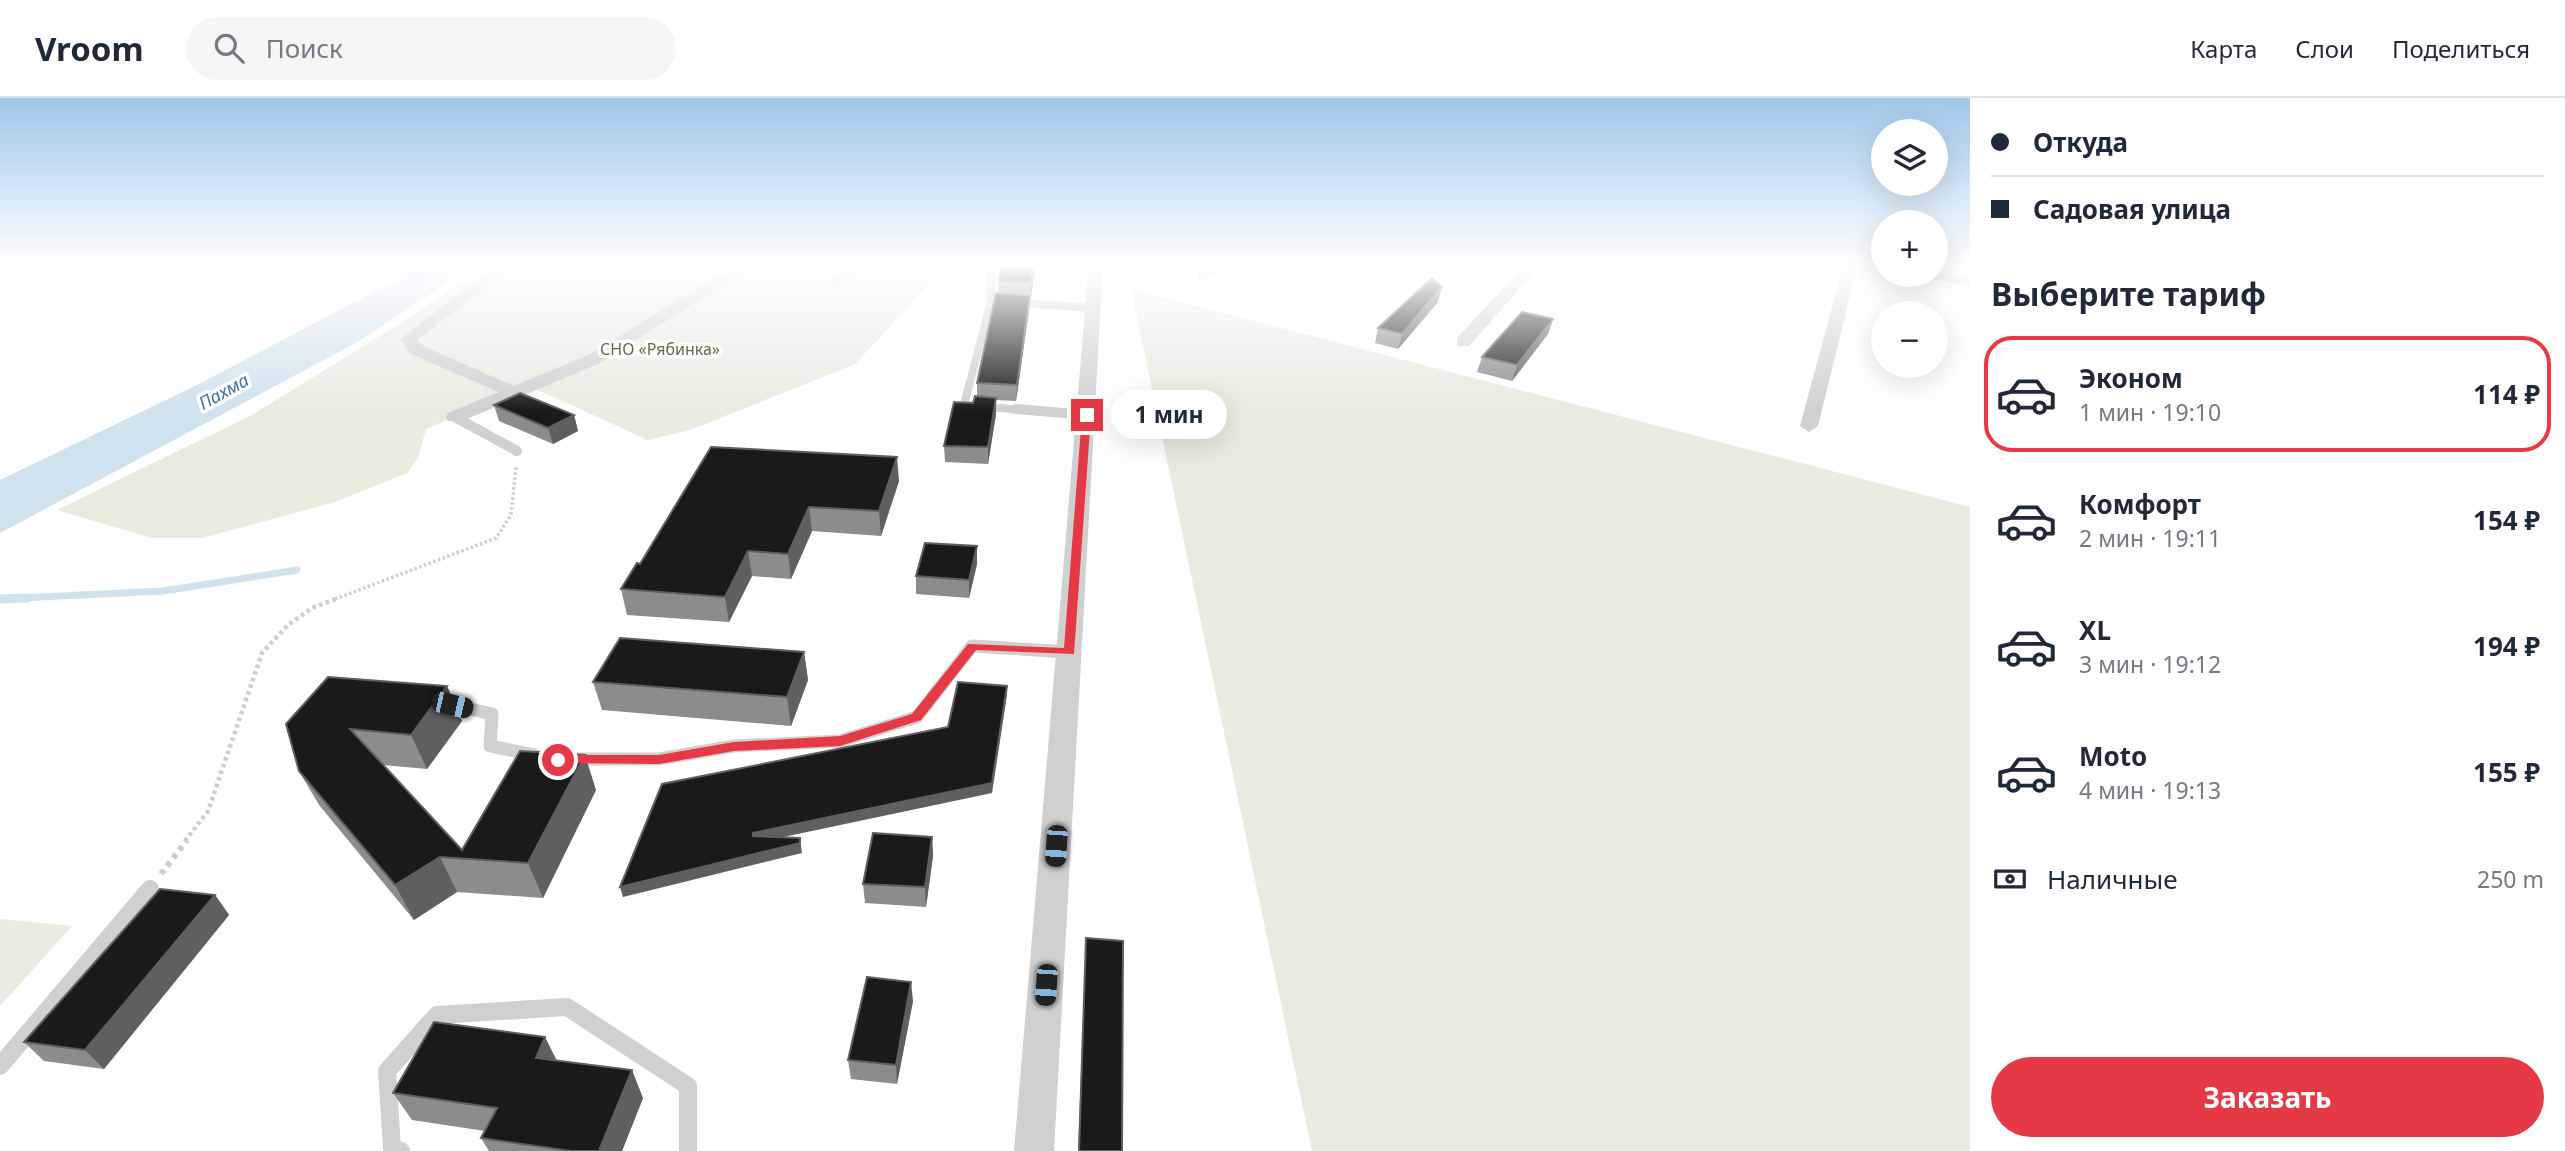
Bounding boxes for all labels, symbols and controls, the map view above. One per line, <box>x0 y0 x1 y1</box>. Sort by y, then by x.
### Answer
search box <box>186 17 676 80</box>
text: Vroom <box>35 26 144 71</box>
icon: search <box>210 29 248 67</box>
text: Поиск <box>266 30 343 66</box>
text: Карта <box>2190 32 2257 65</box>
text: Слои <box>2295 32 2354 65</box>
text: Поделиться <box>2392 32 2530 65</box>
map controls <box>1871 119 1948 378</box>
button: layers <box>1871 119 1948 196</box>
text: Откуда <box>2033 124 2128 160</box>
text: Садовая улица <box>2033 191 2231 227</box>
button: + <box>1871 210 1948 287</box>
text: Выберите тариф <box>1991 272 2266 315</box>
button: − <box>1871 301 1948 378</box>
park label: СНО «Рябинка» <box>600 338 720 360</box>
text: Эконом <box>2079 360 2183 396</box>
icon: car <box>1995 363 2058 426</box>
water label: Пахма <box>194 368 253 415</box>
text: 114 ₽ <box>2473 376 2540 412</box>
callout: 1 мин <box>1112 390 1227 440</box>
text: 1 мин · 19:10 <box>2079 396 2221 428</box>
text: 1 мин <box>1135 398 1203 430</box>
route end <box>1071 399 1103 431</box>
text: Комфорт <box>2079 486 2201 522</box>
icon: car <box>1995 489 2058 552</box>
text: 154 ₽ <box>2473 502 2540 538</box>
text: 2 мин · 19:11 <box>2079 522 2221 554</box>
text: XL <box>2079 612 2111 648</box>
icon: car <box>1995 615 2058 678</box>
text: 194 ₽ <box>2473 628 2540 664</box>
text: 3 мин · 19:12 <box>2079 648 2221 680</box>
car <box>430 690 475 720</box>
text: Moto <box>2079 738 2147 774</box>
icon: car <box>1995 741 2058 804</box>
route start <box>542 744 574 776</box>
text: 155 ₽ <box>2473 754 2540 790</box>
text: 4 мин · 19:13 <box>2079 774 2221 806</box>
car <box>1045 824 1068 868</box>
icon: cash <box>1991 860 2029 898</box>
text: Наличные <box>2047 861 2178 897</box>
text: 250 m <box>2477 863 2544 895</box>
car <box>1035 963 1058 1007</box>
button: Заказать <box>1991 1057 2544 1137</box>

